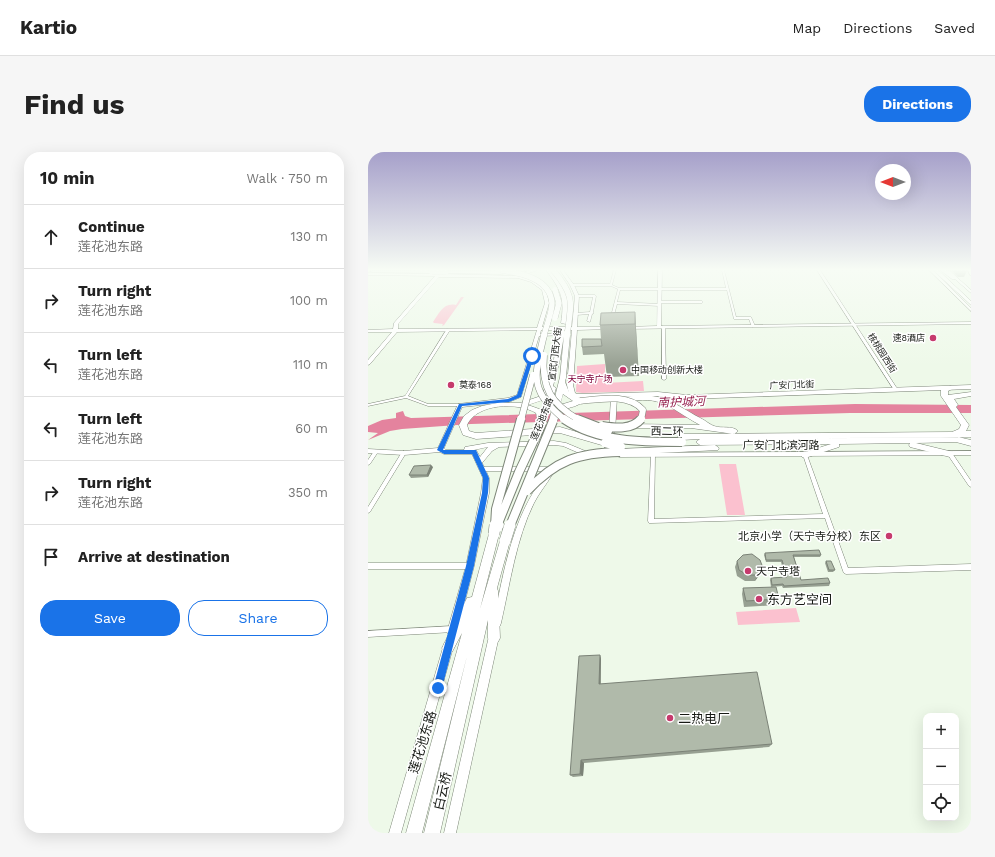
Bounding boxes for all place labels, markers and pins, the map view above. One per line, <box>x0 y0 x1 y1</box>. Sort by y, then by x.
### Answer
place label: 速8酒店 <box>892 333 925 343</box>
marker: 速8酒店 <box>928 333 938 343</box>
place label: 中国移动创新大楼 <box>631 364 703 375</box>
marker: 中国移动创新大楼 <box>618 365 628 375</box>
marker: 莫泰168 <box>446 380 456 390</box>
place label: 莫泰168 <box>459 380 492 390</box>
place label: 北京小学（天宁寺分校）东区 <box>738 530 881 543</box>
marker: 北京小学（天宁寺分校）东区 <box>884 531 894 541</box>
place label: 天宁寺塔 <box>756 565 800 578</box>
marker: 天宁寺塔 <box>743 566 753 576</box>
place label: 东方艺空间 <box>767 592 832 607</box>
marker: 东方艺空间 <box>754 594 764 604</box>
place label: 二热电厂 <box>678 711 730 726</box>
marker: 二热电厂 <box>665 713 675 723</box>

